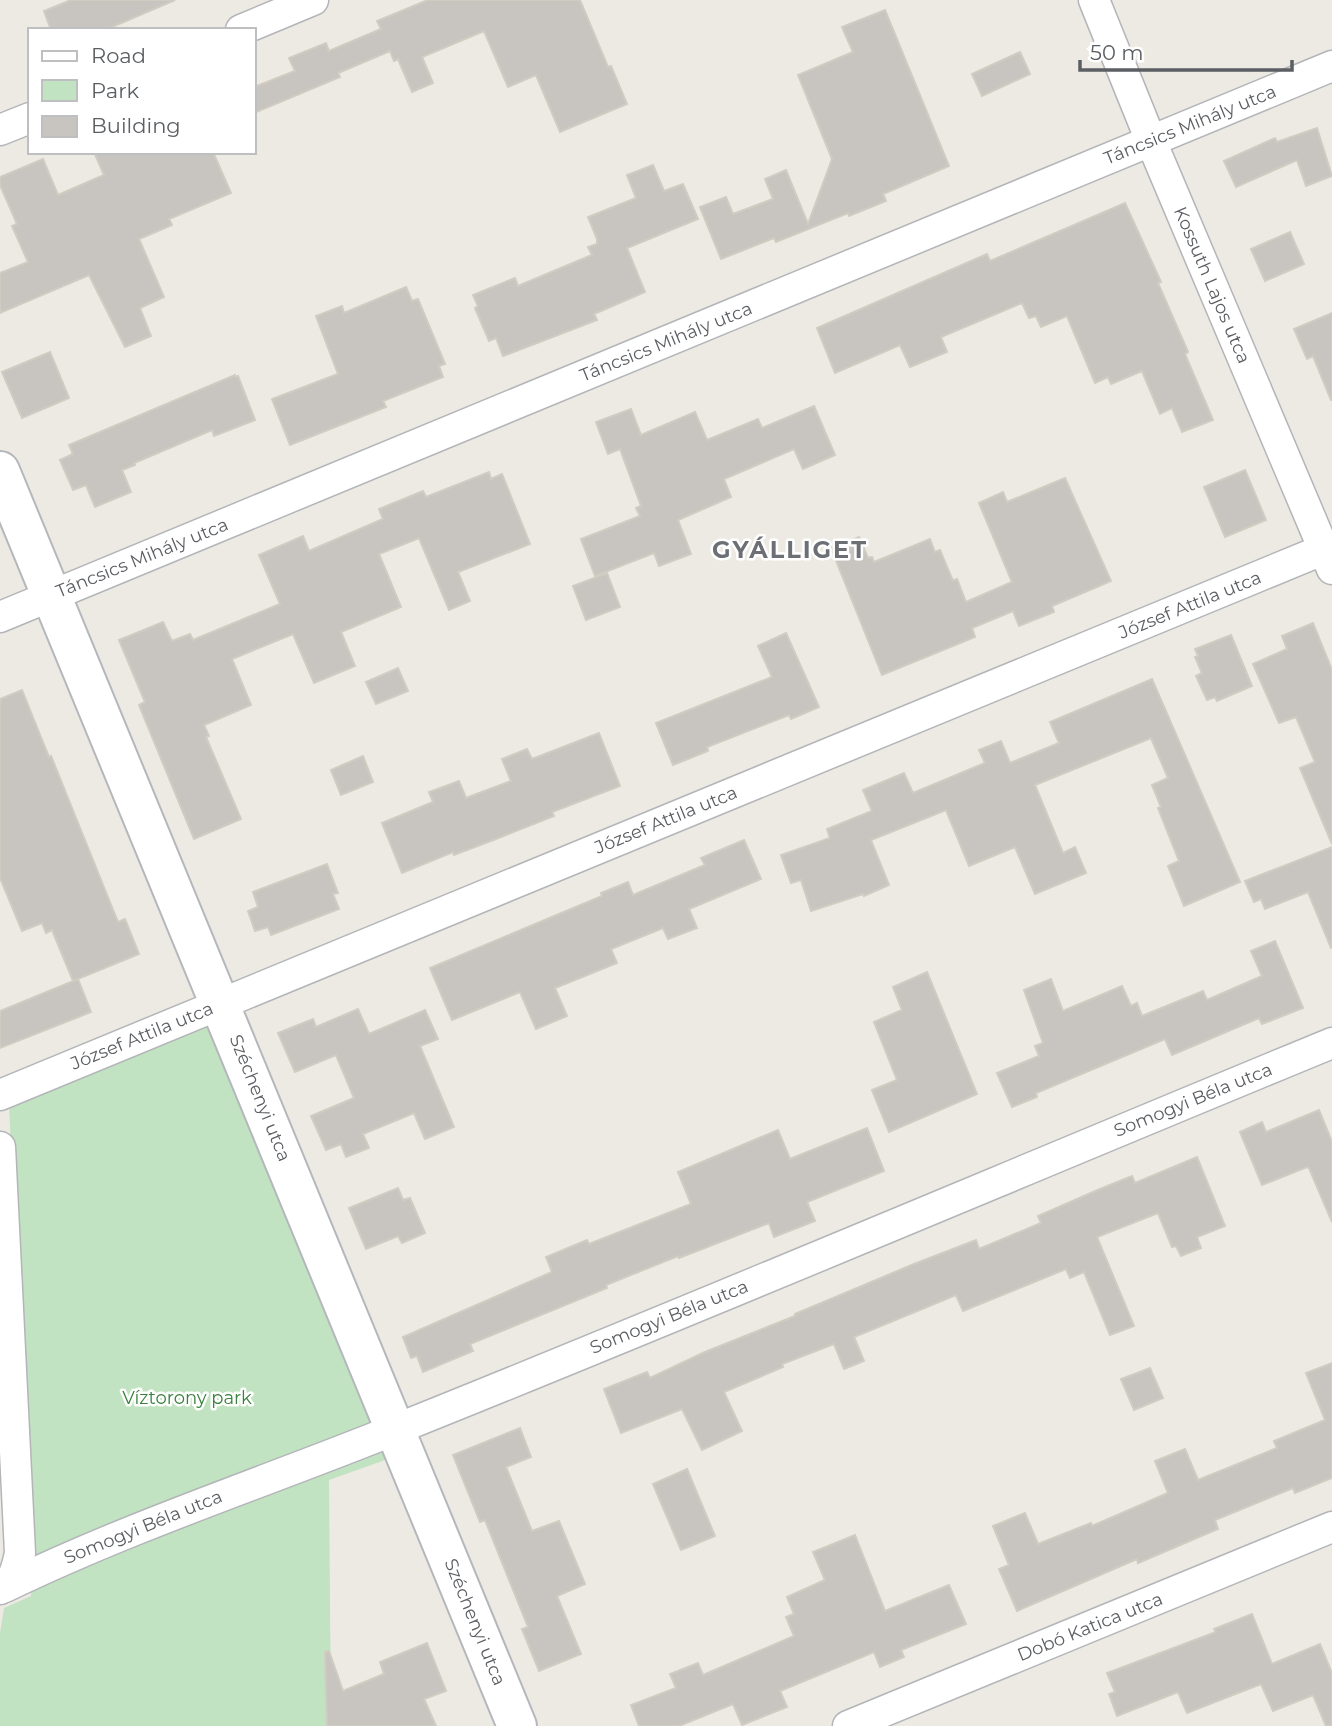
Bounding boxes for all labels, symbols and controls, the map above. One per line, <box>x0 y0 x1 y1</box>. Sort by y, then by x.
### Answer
legend <box>28 28 256 154</box>
scale bar <box>1080 28 1292 72</box>
text: 50 m <box>1090 40 1144 65</box>
text: Road <box>91 43 146 68</box>
text: Park <box>91 78 139 103</box>
street label: Táncsics Mihály utca <box>1101 80 1279 170</box>
text: Building <box>91 113 181 138</box>
street label: Kossuth Lajos utca <box>1169 203 1255 367</box>
street label: Táncsics Mihály utca <box>577 297 755 387</box>
street label: Táncsics Mihály utca <box>53 513 231 603</box>
district label: GYÁLLIGET <box>712 535 868 564</box>
street label: József Attila utca <box>1115 566 1265 644</box>
street label: József Attila utca <box>591 781 741 859</box>
street label: József Attila utca <box>67 997 217 1075</box>
street label: Széchenyi utca <box>225 1031 295 1165</box>
street label: Somogyi Béla utca <box>1111 1058 1275 1142</box>
street label: Somogyi Béla utca <box>587 1275 751 1359</box>
park label: Víztorony park <box>122 1387 252 1409</box>
street label: Somogyi Béla utca <box>61 1485 225 1569</box>
street label: Széchenyi utca <box>440 1555 510 1689</box>
street label: Dobó Katica utca <box>1014 1588 1166 1666</box>

